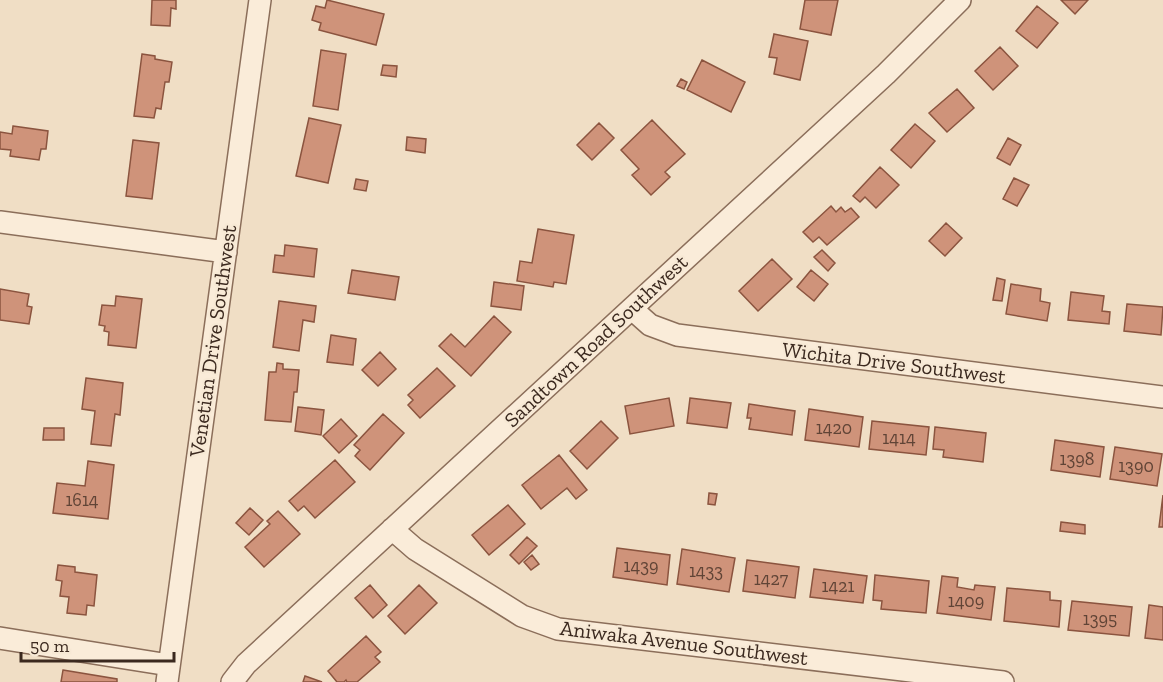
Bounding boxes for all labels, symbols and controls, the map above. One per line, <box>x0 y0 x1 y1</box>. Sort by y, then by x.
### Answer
street label: Venetian Drive Southwest <box>184 223 241 460</box>
street label: Sandtown Road Southwest <box>499 249 693 432</box>
street label: Wichita Drive Southwest <box>781 336 1007 389</box>
house number: 1420 <box>816 417 852 439</box>
house number: 1414 <box>882 427 916 449</box>
house number: 1398 <box>1060 448 1094 470</box>
house number: 1390 <box>1118 455 1154 477</box>
house number: 1614 <box>65 489 99 511</box>
house number: 1439 <box>624 555 659 577</box>
house number: 1433 <box>689 560 723 582</box>
house number: 1427 <box>754 568 789 590</box>
house number: 1421 <box>822 575 854 597</box>
house number: 1409 <box>948 590 984 612</box>
house number: 1395 <box>1083 608 1117 630</box>
street label: Aniwaka Avenue Southwest <box>559 615 810 670</box>
scale bar <box>21 625 174 663</box>
text: 50 m <box>30 635 70 657</box>

